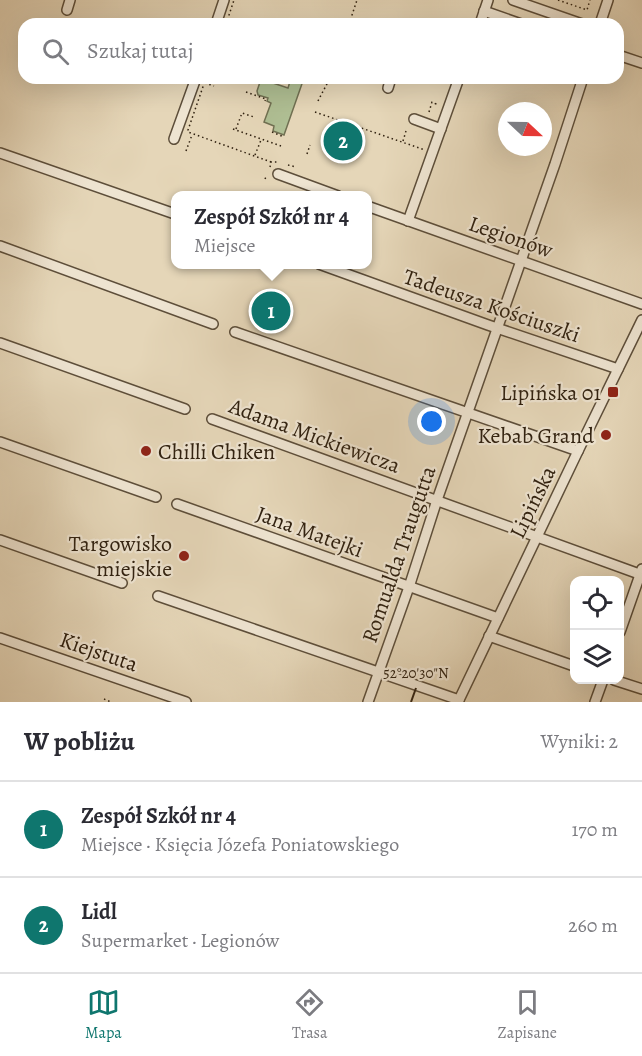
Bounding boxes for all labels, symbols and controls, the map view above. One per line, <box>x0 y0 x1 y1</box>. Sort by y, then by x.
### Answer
search box <box>18 18 624 84</box>
icon: search <box>39 35 72 68</box>
text: Szukaj tutaj <box>87 36 193 66</box>
north arrow <box>498 102 552 156</box>
pin: 2 <box>324 118 362 164</box>
popup <box>171 191 372 269</box>
text: Zespół Szkół nr 4 <box>194 202 349 232</box>
street label: Legionów <box>465 209 557 265</box>
text: Miejsce <box>194 232 255 259</box>
street label: Tadeusza Kościuszki <box>399 262 584 350</box>
pin: 1 <box>252 288 290 334</box>
place label: Lipińska 01 <box>500 378 601 408</box>
marker: Lipińska 01 <box>606 385 620 399</box>
street label: Adama Mickiewicza <box>224 391 405 481</box>
your location <box>417 407 446 436</box>
place label: Kebab Grand <box>477 421 594 451</box>
marker: Kebab Grand <box>599 428 613 442</box>
place label: Chilli Chiken <box>158 437 275 467</box>
marker: Chilli Chiken <box>139 444 153 458</box>
street label: Romualda Traugutta <box>355 461 444 647</box>
street label: Lipińska <box>503 461 564 544</box>
street label: Jana Matejki <box>252 499 367 565</box>
place label: Targowisko miejskie <box>69 529 172 584</box>
marker: Targowisko miejskie <box>177 549 191 563</box>
map controls <box>570 576 624 684</box>
button: locate <box>570 576 624 630</box>
street label: Kiejstuta <box>56 625 143 680</box>
button: layers <box>570 630 624 684</box>
text: 52°20'30"N <box>383 663 449 683</box>
text: W pobliżu <box>24 724 135 759</box>
text: Wyniki: 2 <box>541 728 618 755</box>
text: Zespół Szkół nr 4 <box>81 801 236 831</box>
text: 1 <box>40 816 47 843</box>
text: 170 m <box>572 816 618 843</box>
text: Miejsce · Księcia Józefa Poniatowskiego <box>81 831 399 858</box>
text: Lidl <box>81 897 117 927</box>
text: 2 <box>39 912 48 939</box>
text: 260 m <box>568 912 618 939</box>
text: Supermarket · Legionów <box>81 927 279 954</box>
tab: Mapa <box>85 986 122 1044</box>
tab: Trasa <box>292 986 328 1044</box>
tab: Zapisane <box>498 986 557 1044</box>

